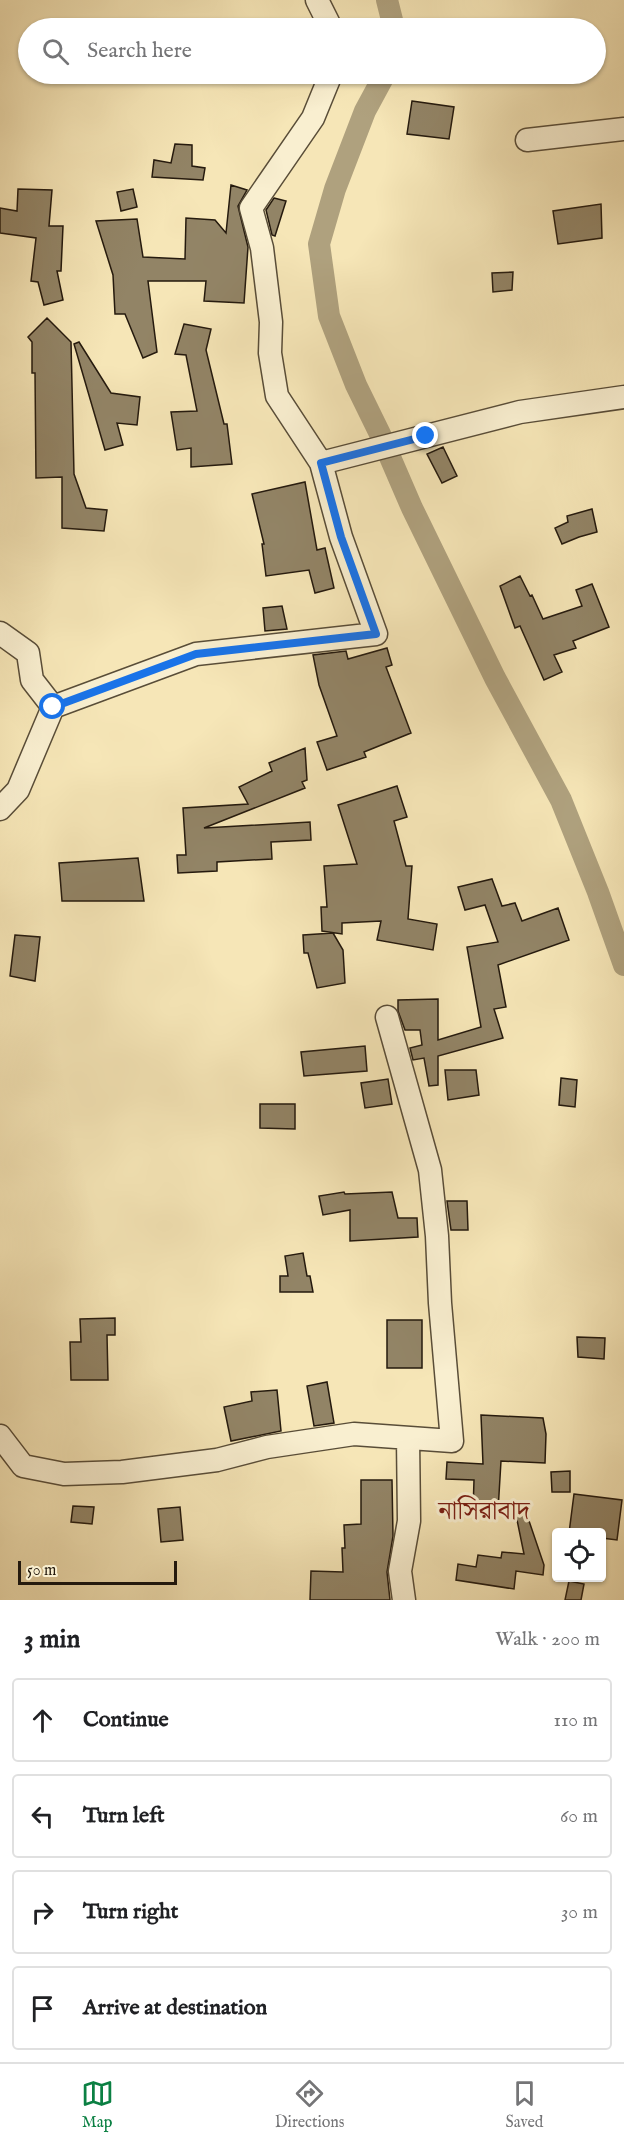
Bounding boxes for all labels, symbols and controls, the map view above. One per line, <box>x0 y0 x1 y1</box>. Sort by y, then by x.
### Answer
search box <box>18 18 606 84</box>
icon: search <box>39 35 72 68</box>
text: Search here <box>87 37 192 65</box>
route end <box>412 422 438 448</box>
route start <box>39 693 65 719</box>
district label: নাসিরাবাদ <box>437 1495 531 1528</box>
map controls <box>552 1528 606 1582</box>
button: locate <box>552 1528 606 1582</box>
scale bar <box>18 1558 177 1586</box>
text: 50 m <box>27 1561 56 1581</box>
text: 3 min <box>24 1623 80 1656</box>
text: Walk · 200 m <box>495 1627 600 1652</box>
icon: ahead <box>26 1704 59 1737</box>
text: Continue <box>83 1706 169 1734</box>
text: 110 m <box>554 1708 598 1733</box>
icon: left <box>26 1800 59 1833</box>
text: Turn left <box>83 1802 165 1830</box>
text: 60 m <box>560 1804 598 1829</box>
icon: right <box>26 1896 59 1929</box>
text: Turn right <box>83 1898 178 1926</box>
text: 30 m <box>561 1900 598 1925</box>
icon: arrive <box>26 1992 59 2025</box>
text: Arrive at destination <box>83 1994 267 2022</box>
tab: Map <box>81 2077 114 2133</box>
tab: Directions <box>275 2077 344 2133</box>
tab: Saved <box>506 2077 543 2133</box>

